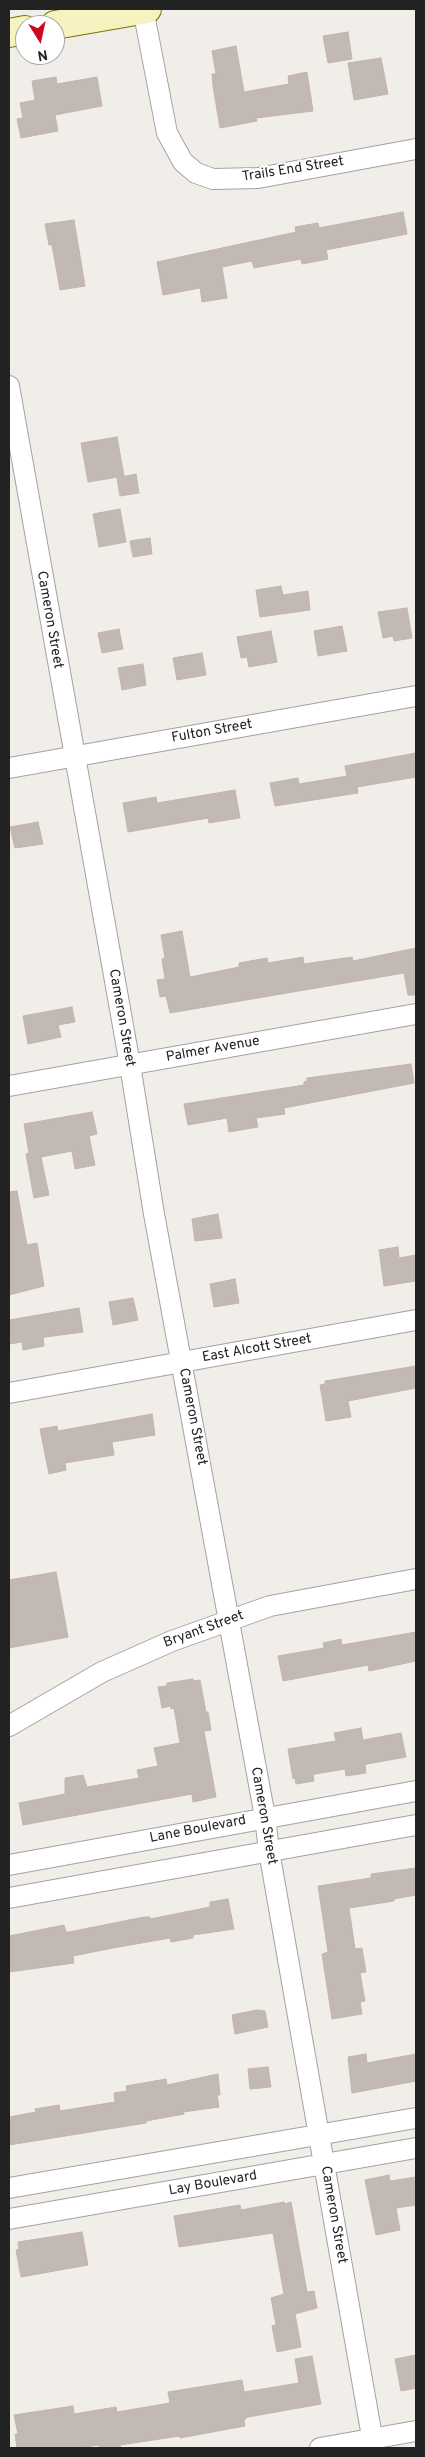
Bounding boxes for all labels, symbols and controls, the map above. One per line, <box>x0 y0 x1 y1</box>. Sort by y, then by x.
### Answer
north arrow <box>15 15 65 65</box>
text: N <box>36 45 49 64</box>
street label: Trails End Street <box>241 154 345 186</box>
street label: Cameron Street <box>32 570 66 670</box>
street label: Fulton Street <box>170 717 254 747</box>
street label: Cameron Street <box>104 968 138 1068</box>
street label: Palmer Avenue <box>165 1033 261 1067</box>
street label: East Alcott Street <box>201 1331 313 1367</box>
street label: Cameron Street <box>174 1367 210 1467</box>
street label: Bryant Street <box>162 1608 246 1652</box>
street label: Cameron Street <box>246 1766 280 1866</box>
street label: Lane Boulevard <box>148 1812 248 1848</box>
street label: Cameron Street <box>316 2165 350 2265</box>
street label: Lay Boulevard <box>168 2168 258 2200</box>

